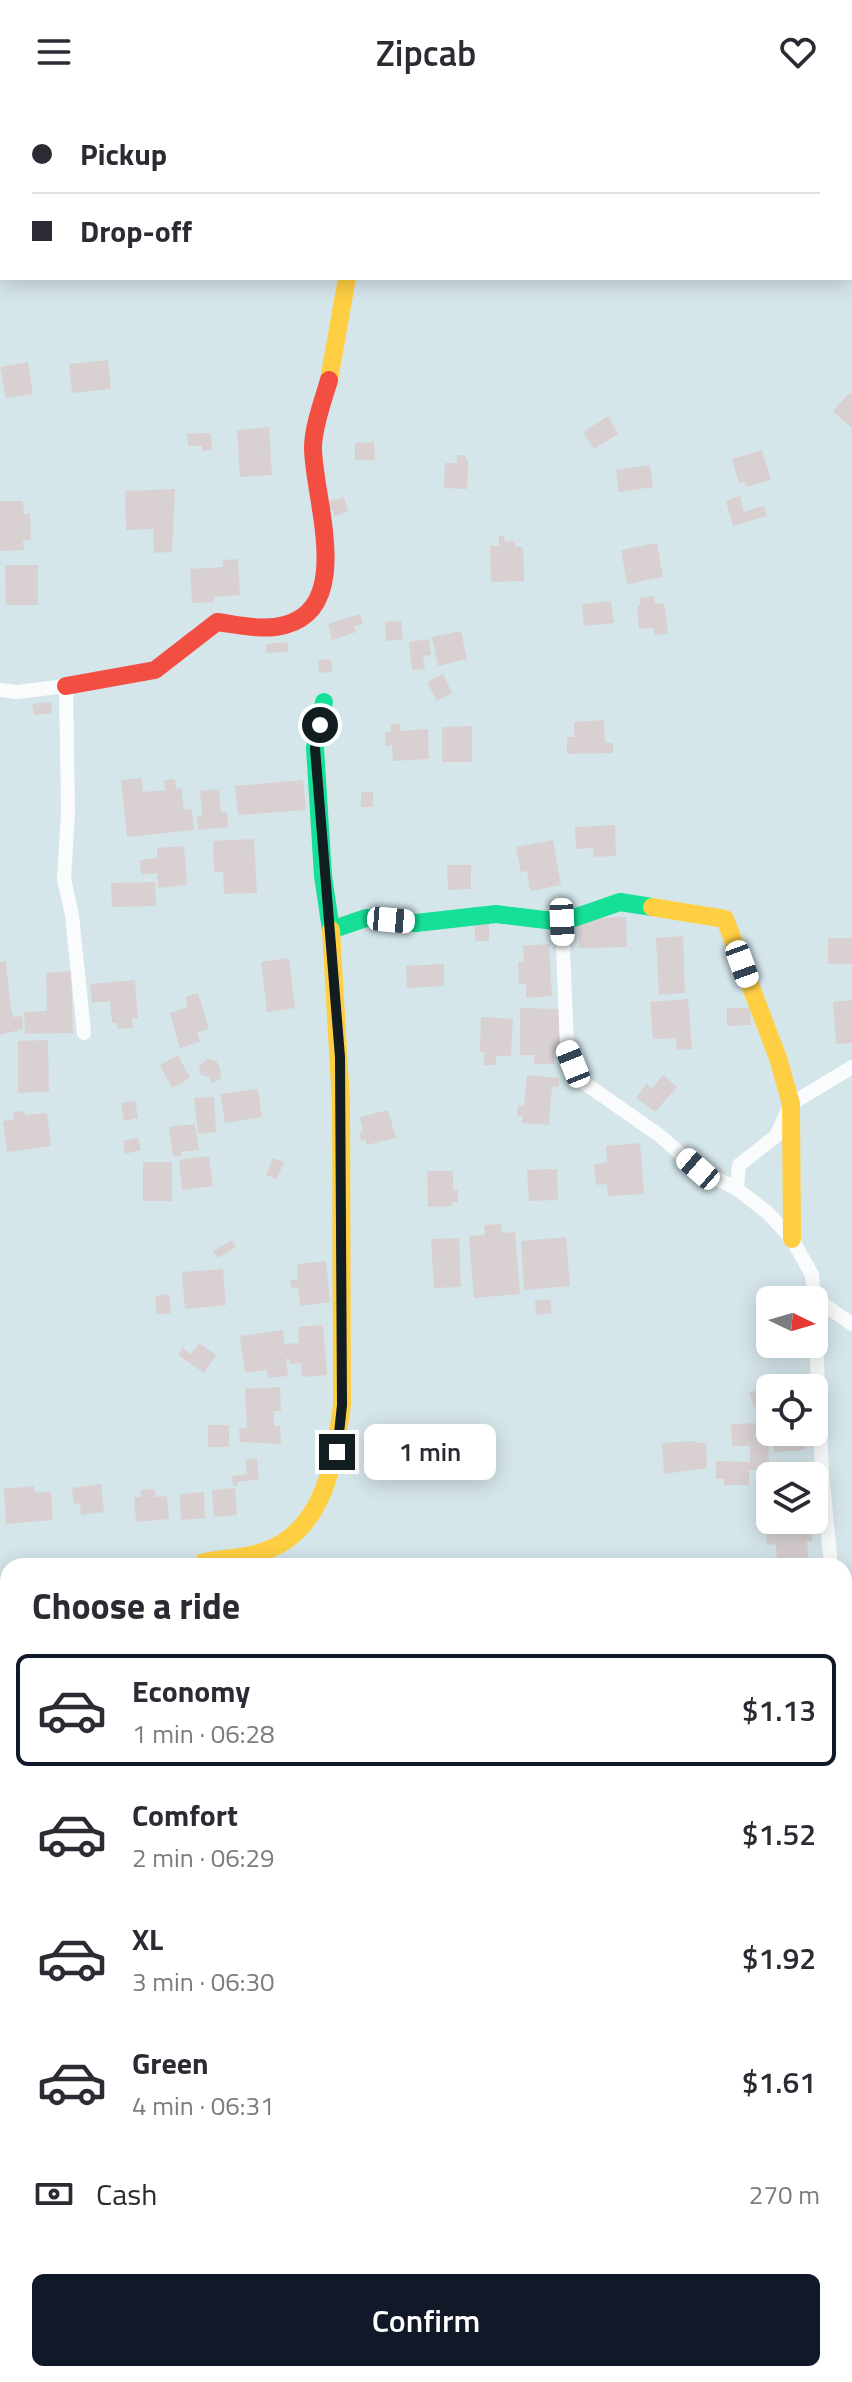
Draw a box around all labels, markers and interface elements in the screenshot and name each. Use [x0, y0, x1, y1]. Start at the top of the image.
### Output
text: Zipcab [376, 25, 476, 80]
icon: menu [32, 30, 76, 74]
icon: heart [776, 30, 820, 74]
text: Pickup [80, 131, 167, 177]
text: Drop-off [80, 208, 192, 254]
route start [302, 707, 338, 743]
car [549, 898, 575, 946]
car [366, 906, 416, 934]
car [723, 937, 761, 991]
car [553, 1037, 593, 1091]
car [672, 1144, 724, 1194]
north arrow [756, 1286, 828, 1358]
map controls [756, 1286, 828, 1534]
button: locate [756, 1374, 828, 1446]
callout: 1 min [365, 1424, 497, 1480]
text: 1 min [399, 1432, 461, 1471]
route end [319, 1434, 355, 1470]
button: layers [756, 1462, 828, 1534]
text: Choose a ride [32, 1578, 240, 1633]
text: Economy [132, 1668, 250, 1714]
icon: car [36, 1674, 108, 1746]
text: $1.13 [742, 1687, 816, 1733]
text: 1 min · 06:28 [132, 1714, 275, 1753]
text: Comfort [132, 1792, 238, 1838]
icon: car [36, 1798, 108, 1870]
text: $1.52 [742, 1811, 816, 1857]
text: 2 min · 06:29 [132, 1838, 275, 1877]
text: XL [132, 1916, 163, 1962]
icon: car [36, 1922, 108, 1994]
text: $1.92 [742, 1935, 816, 1981]
text: 3 min · 06:30 [132, 1962, 275, 2001]
text: Green [132, 2040, 209, 2086]
icon: car [36, 2046, 108, 2118]
text: $1.61 [742, 2059, 816, 2105]
text: 4 min · 06:31 [132, 2086, 275, 2125]
text: Cash [96, 2171, 157, 2217]
icon: cash [32, 2172, 76, 2216]
text: 270 m [749, 2175, 820, 2214]
button: Confirm [32, 2274, 820, 2366]

